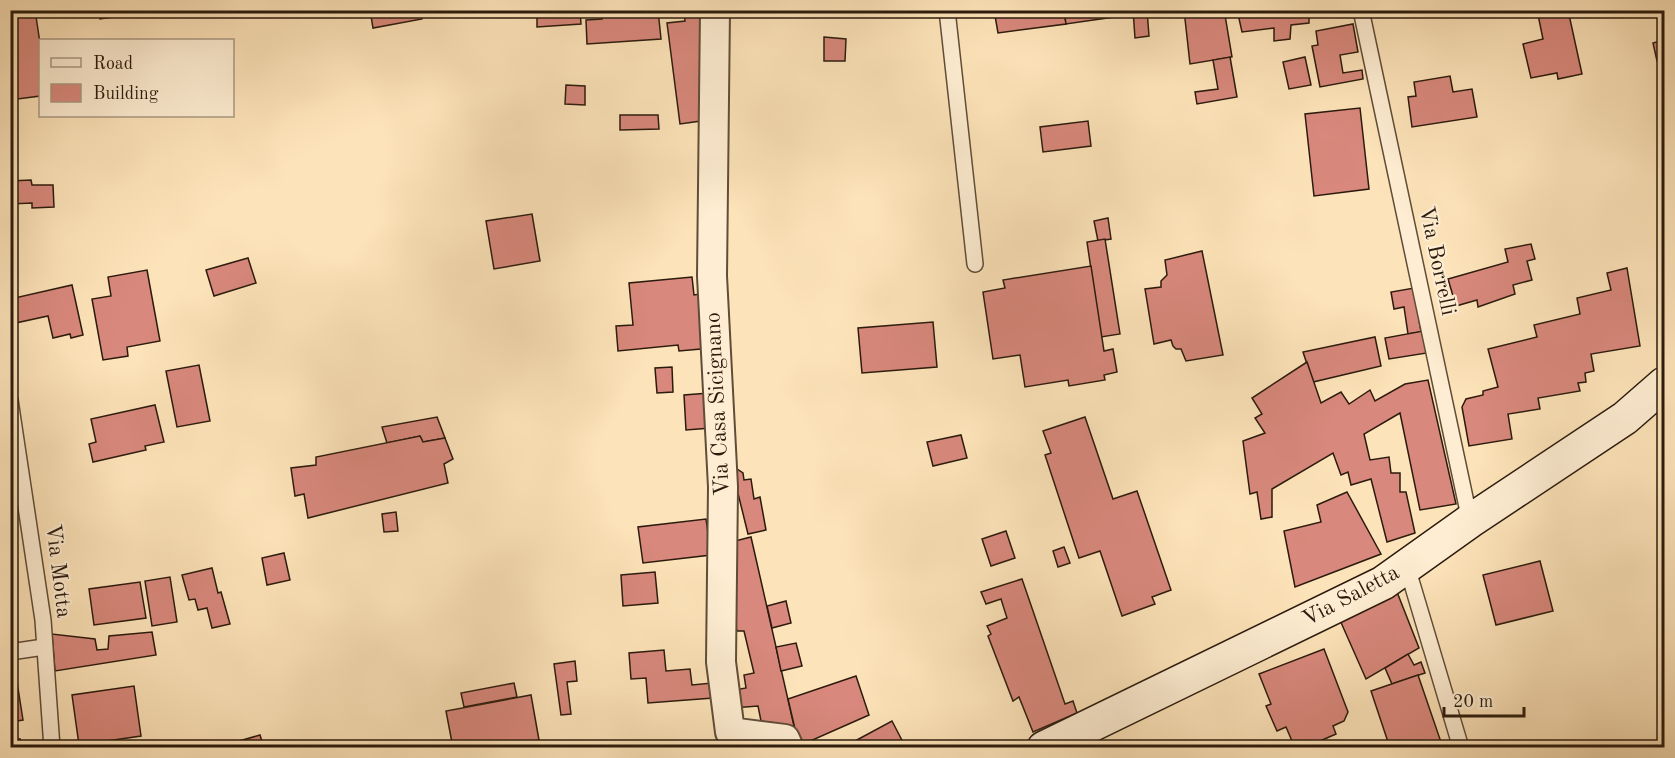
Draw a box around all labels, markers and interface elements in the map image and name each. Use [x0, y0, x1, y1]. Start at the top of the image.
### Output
legend [39, 39, 234, 117]
text: Road [93, 55, 133, 73]
text: Building [93, 85, 159, 103]
street label: Via Borrelli [1415, 204, 1459, 318]
street label: Via Casa Sicignano [702, 312, 734, 496]
street label: Via Motta [41, 523, 75, 619]
street label: Via Saletta [1299, 561, 1403, 631]
scale bar [1444, 680, 1524, 718]
text: 20 m [1453, 693, 1493, 711]

